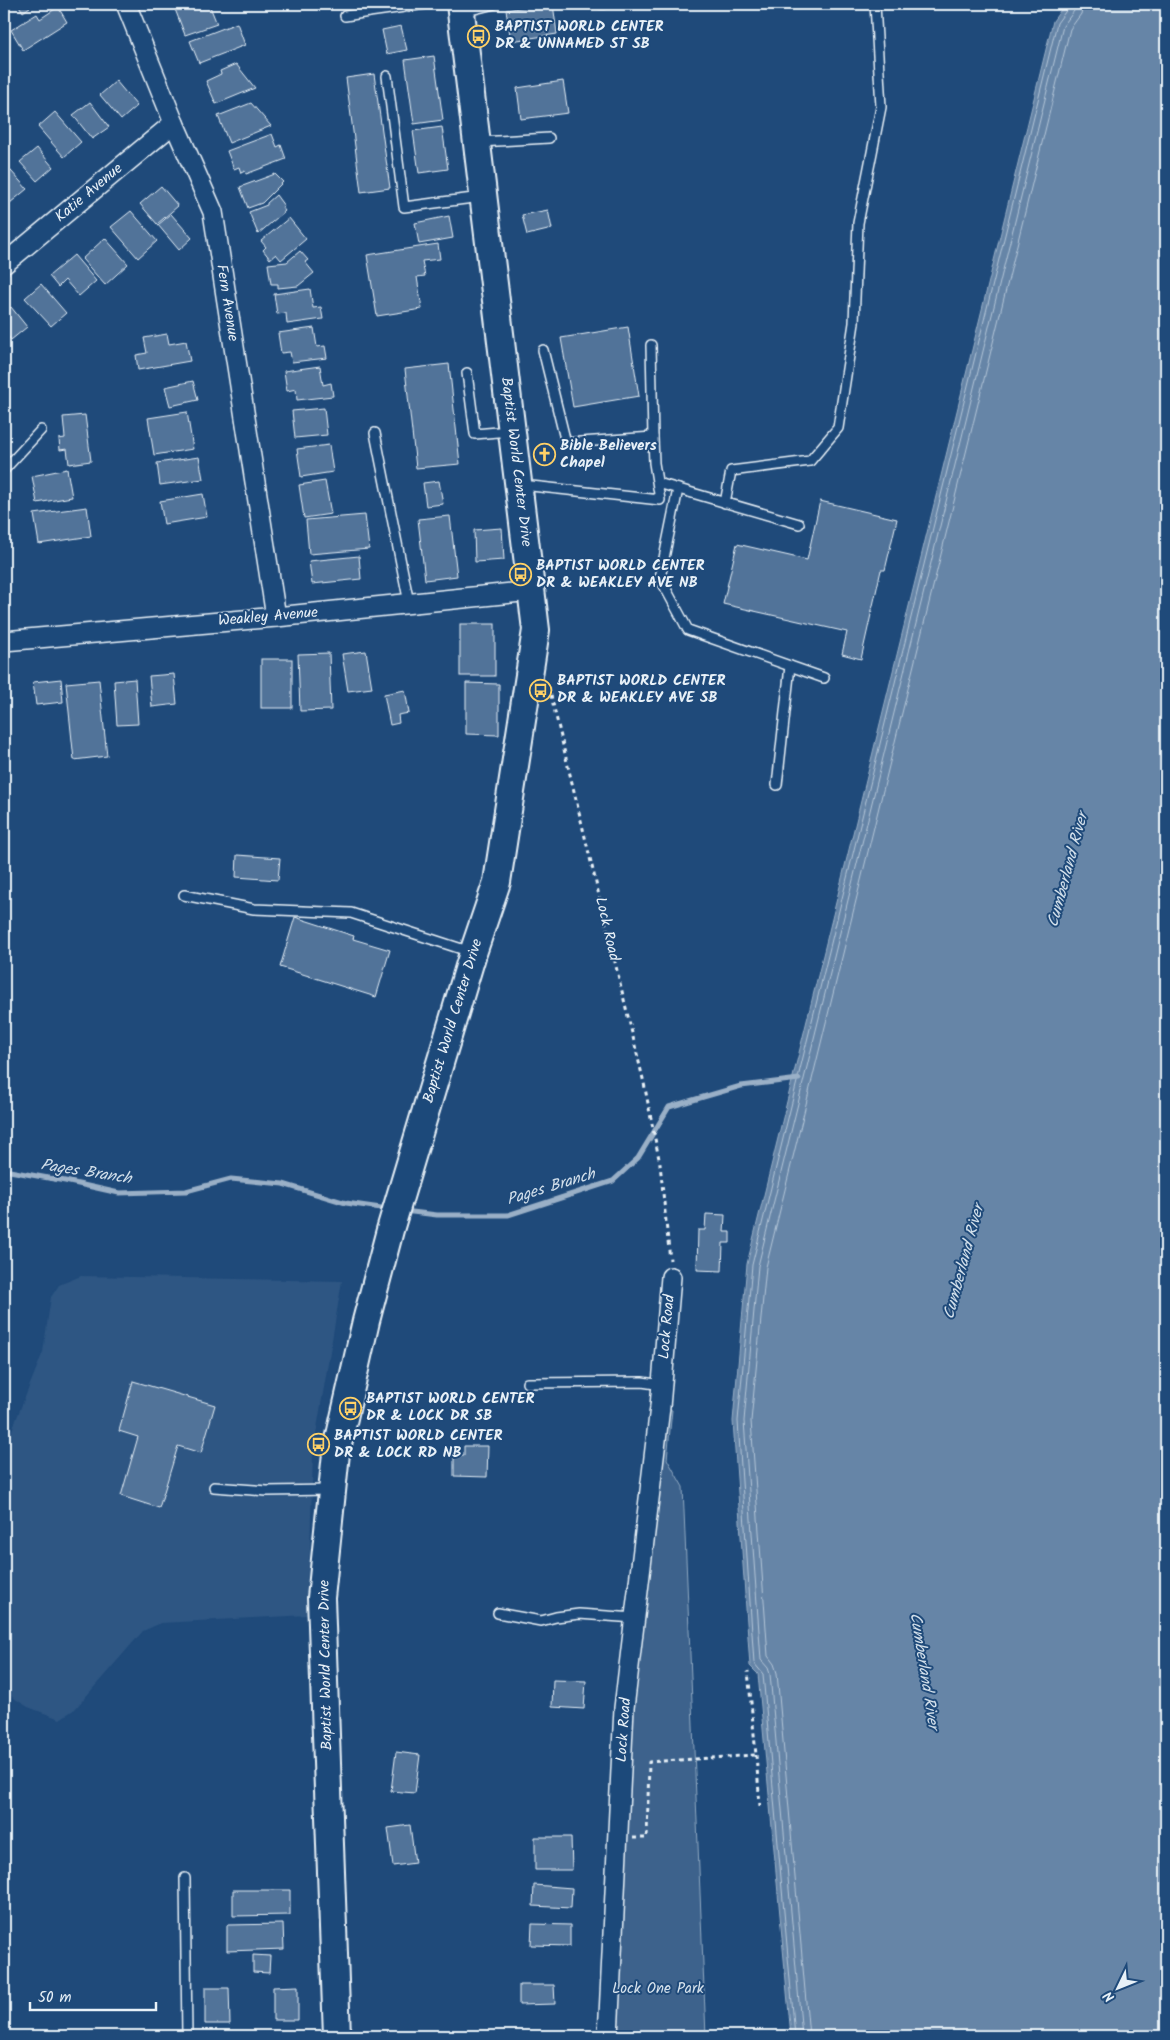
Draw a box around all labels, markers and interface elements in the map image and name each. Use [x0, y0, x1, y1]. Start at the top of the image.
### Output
place label: BAPTIST WORLD CENTER DR & UNNAMED ST SB [495, 15, 664, 56]
bus stop icon: BAPTIST WORLD CENTER DR & UNNAMED ST SB [467, 24, 491, 48]
street label: Katie Avenue [50, 157, 128, 229]
street label: Fern Avenue [209, 263, 245, 344]
street label: Baptist World Center Drive [494, 376, 538, 548]
place label: Bible Believers Chapel [560, 434, 657, 475]
church icon: Bible Believers Chapel [532, 443, 556, 467]
place label: BAPTIST WORLD CENTER DR & WEAKLEY AVE NB [536, 554, 705, 595]
bus stop icon: BAPTIST WORLD CENTER DR & WEAKLEY AVE NB [508, 563, 532, 587]
street label: Weakley Avenue [217, 601, 319, 633]
place label: BAPTIST WORLD CENTER DR & WEAKLEY AVE SB [557, 669, 726, 710]
bus stop icon: BAPTIST WORLD CENTER DR & WEAKLEY AVE SB [529, 678, 553, 702]
water label: Cumberland River [1041, 806, 1096, 930]
street label: Lock Road [588, 895, 626, 964]
street label: Baptist World Center Drive [417, 936, 489, 1106]
water label: Pages Branch [39, 1153, 135, 1192]
water label: Pages Branch [504, 1161, 600, 1212]
water label: Cumberland River [937, 1198, 992, 1322]
street label: Lock Road [652, 1293, 682, 1360]
place label: BAPTIST WORLD CENTER DR & LOCK DR SB [366, 1387, 535, 1428]
bus stop icon: BAPTIST WORLD CENTER DR & LOCK DR SB [338, 1396, 362, 1420]
place label: BAPTIST WORLD CENTER DR & LOCK RD NB [334, 1424, 503, 1465]
bus stop icon: BAPTIST WORLD CENTER DR & LOCK RD NB [306, 1433, 330, 1457]
street label: Baptist World Center Drive [313, 1579, 339, 1750]
water label: Cumberland River [902, 1611, 946, 1735]
street label: Lock Road [610, 1696, 638, 1763]
north arrow [1092, 1962, 1142, 2012]
park label: Lock One Park [612, 1977, 705, 2001]
scale bar [30, 1980, 156, 2012]
text: N [1098, 1985, 1120, 2007]
text: 50 m [38, 1986, 72, 2010]

